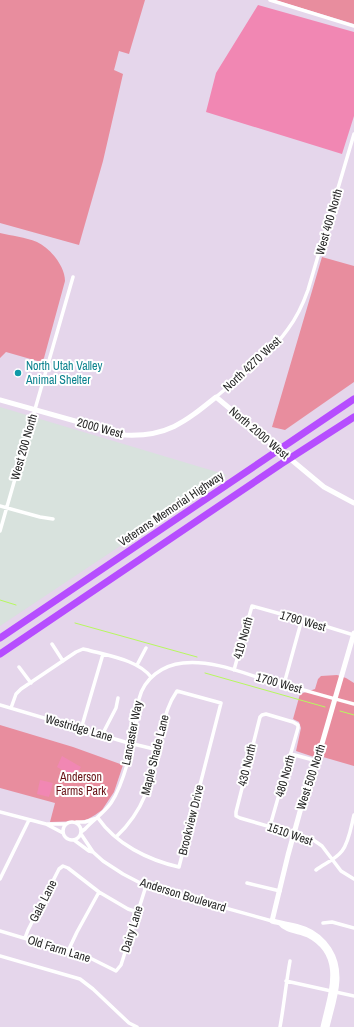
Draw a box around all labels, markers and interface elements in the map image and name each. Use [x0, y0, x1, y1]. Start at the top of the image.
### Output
street label: West 400 North [312, 187, 346, 257]
street label: North 4270 West [220, 333, 285, 395]
place label: North Utah Valley Animal Shelter [25, 358, 102, 388]
marker: North Utah Valley Animal Shelter [13, 368, 23, 378]
street label: North 2000 West [226, 403, 293, 463]
street label: West 200 North [7, 412, 41, 482]
street label: 2000 West [75, 414, 125, 442]
street label: Veterans Memorial Highway [115, 468, 227, 550]
street label: 1790 West [278, 607, 328, 635]
street label: 410 North [229, 615, 257, 661]
street label: 1700 West [254, 669, 304, 697]
street label: Lancaster Way [118, 699, 146, 767]
street label: Westridge Lane [43, 711, 115, 745]
street label: Maple Shade Lane [137, 713, 173, 797]
street label: 430 North [234, 742, 260, 788]
street label: West 500 North [293, 742, 329, 812]
street label: 480 North [271, 753, 299, 799]
park label: Anderson Farms Park [56, 769, 106, 799]
street label: Brookview Drive [175, 783, 207, 857]
street label: 1510 West [265, 819, 315, 849]
street label: Anderson Boulevard [137, 874, 228, 916]
street label: Gala Lane [26, 877, 60, 925]
street label: Dairy Lane [117, 904, 147, 954]
street label: Old Farm Lane [26, 932, 92, 966]

